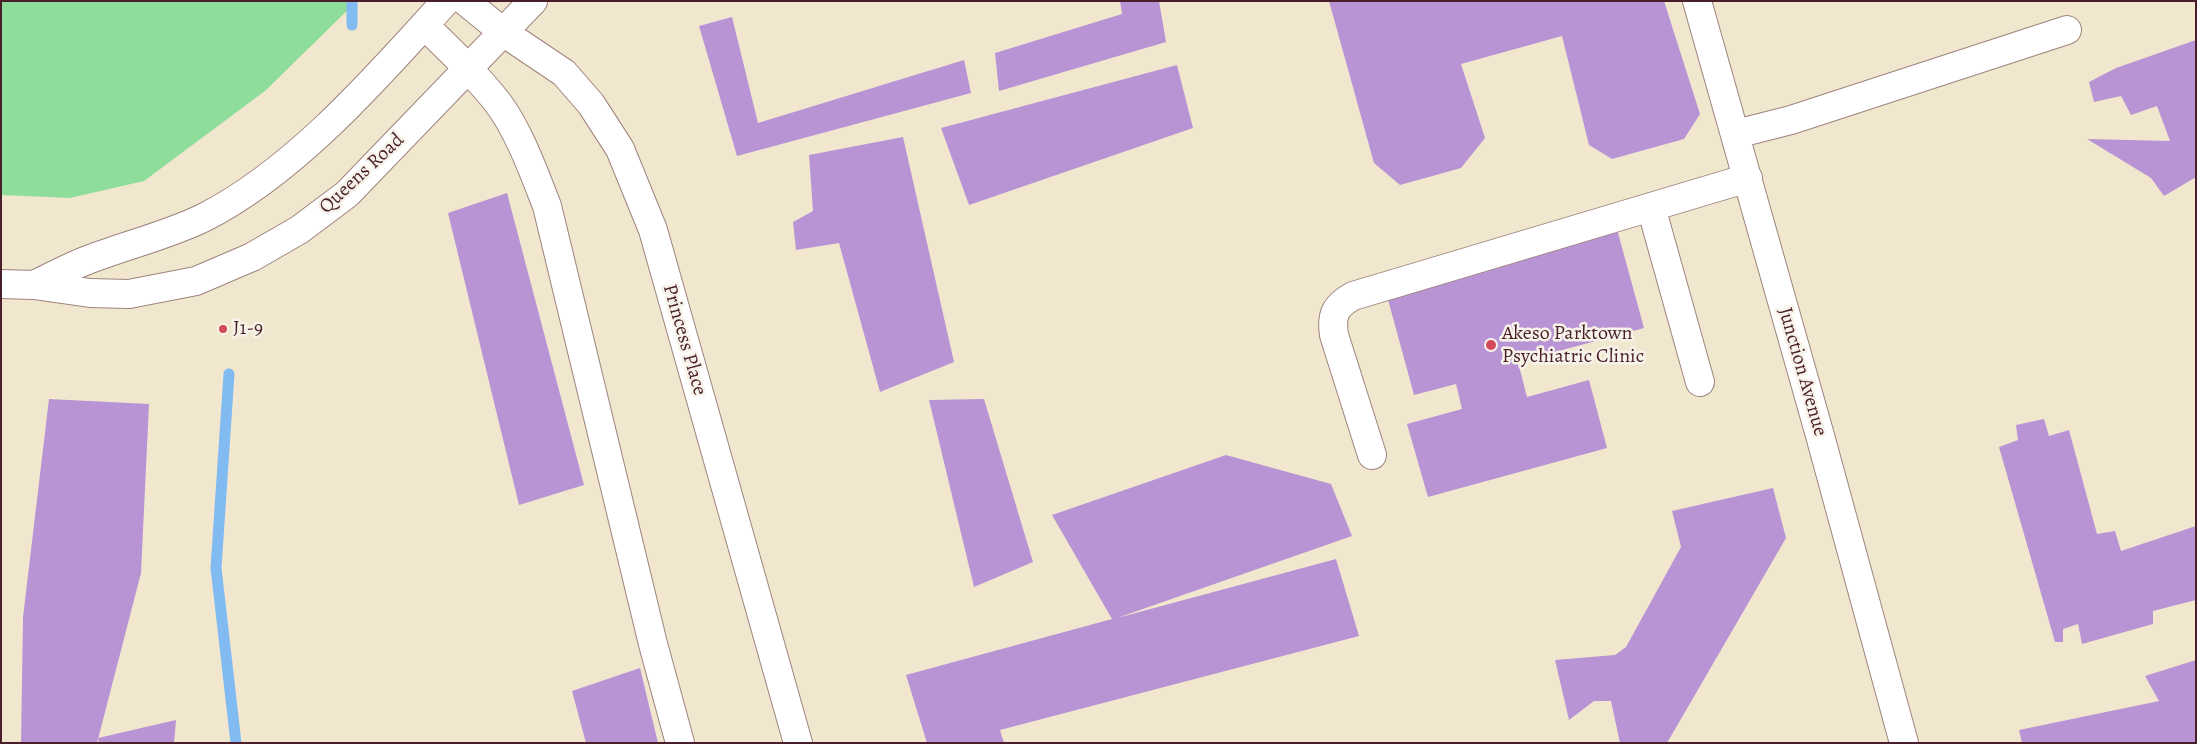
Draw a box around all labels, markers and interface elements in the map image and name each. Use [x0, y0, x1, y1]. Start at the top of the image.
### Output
street label: Queens Road [315, 129, 409, 219]
street label: Princess Place [657, 282, 711, 398]
street label: Junction Avenue [1772, 305, 1832, 439]
place label: J1-9 [233, 317, 263, 341]
place label: Akeso Parktown Psychiatric Clinic [1502, 322, 1644, 369]
marker: J1-9 [217, 323, 229, 335]
marker: Akeso Parktown Psychiatric Clinic [1484, 338, 1498, 352]

